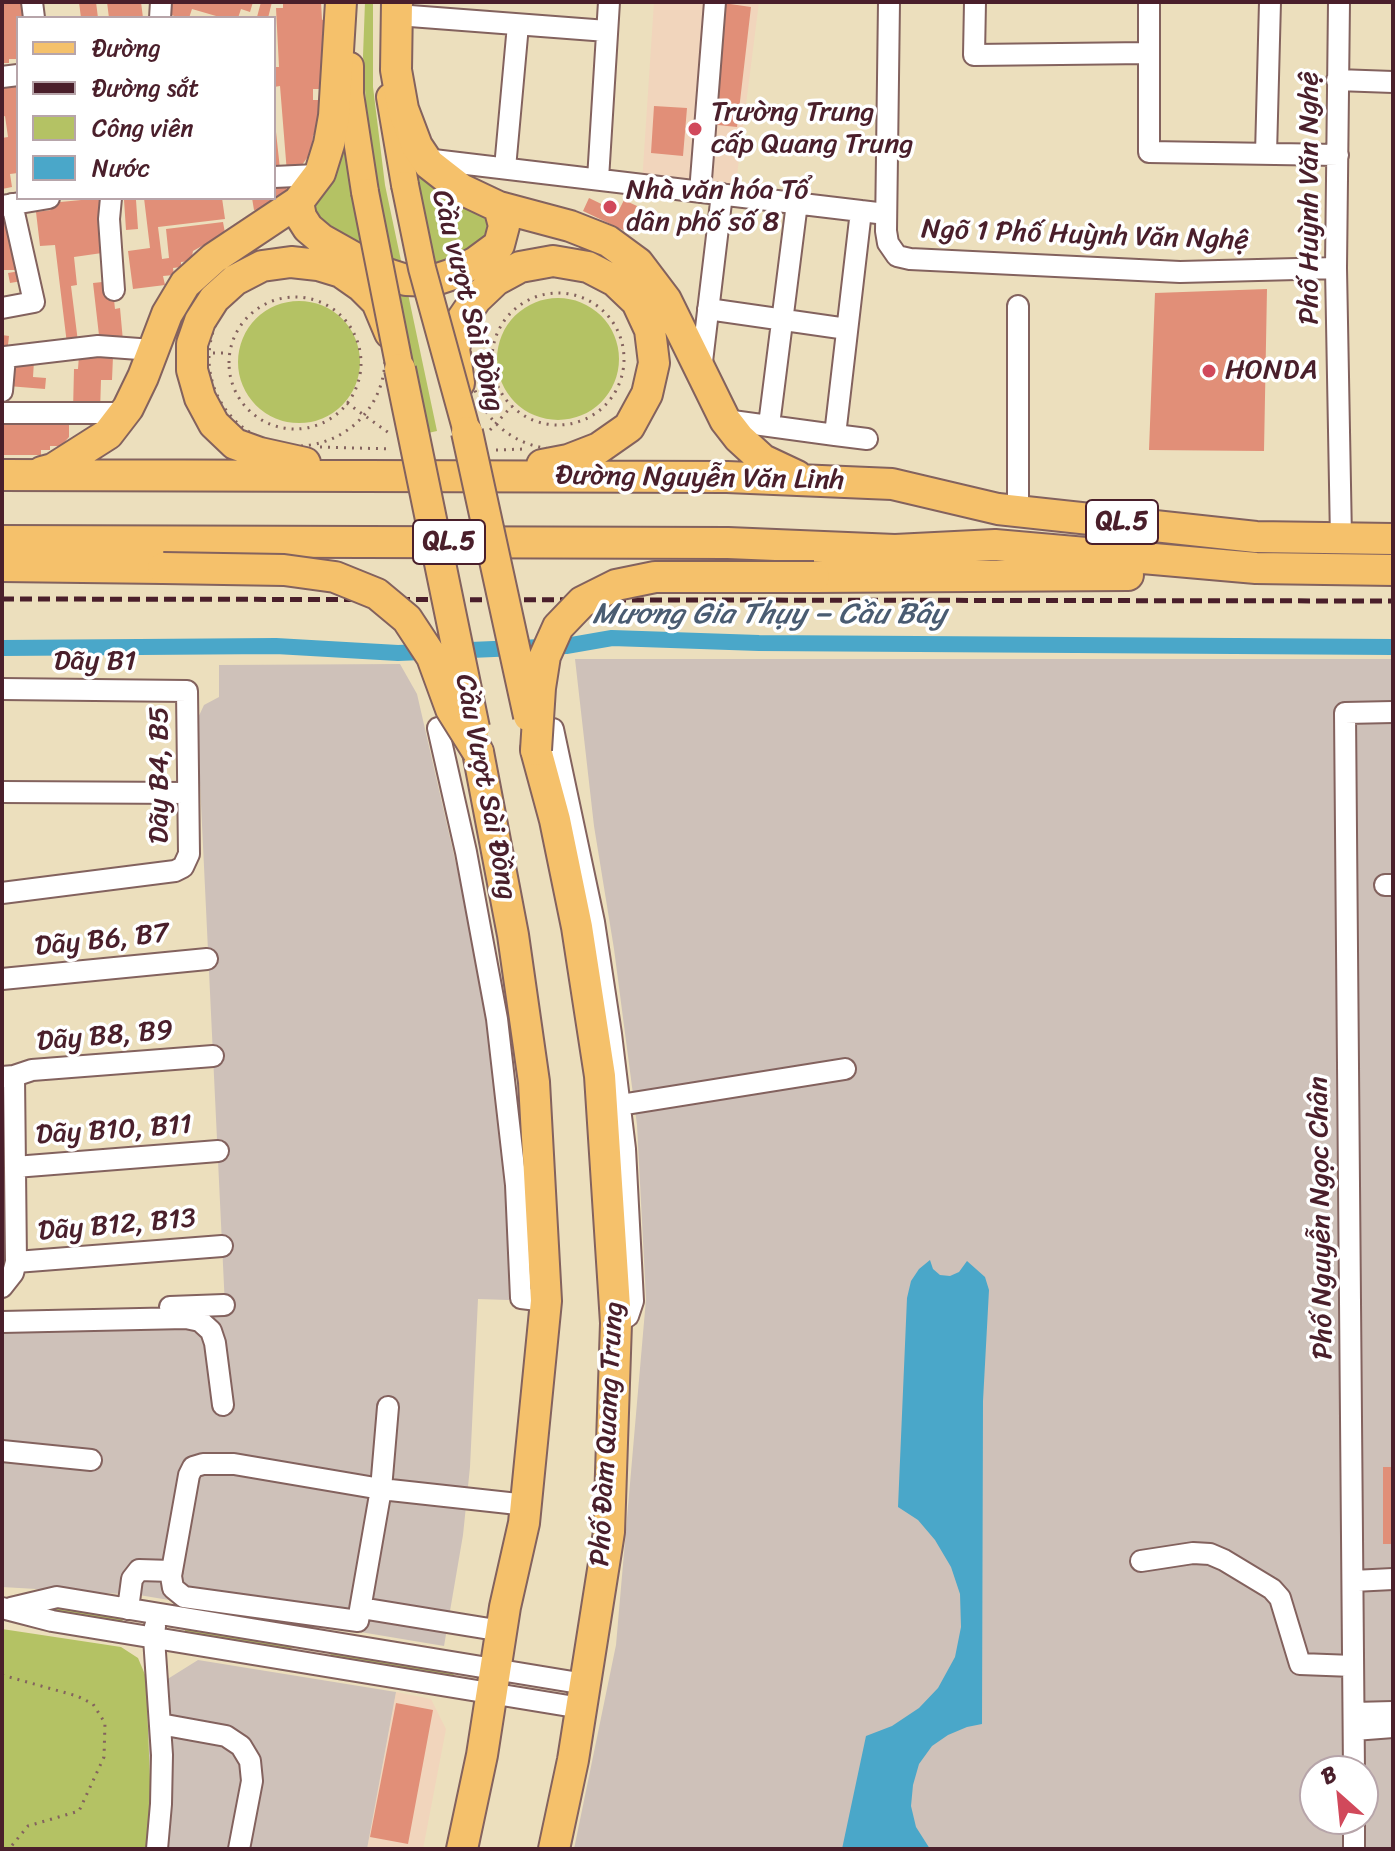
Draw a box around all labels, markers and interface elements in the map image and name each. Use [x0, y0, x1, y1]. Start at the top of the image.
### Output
legend [16, 16, 276, 200]
text: Đường [92, 27, 161, 69]
text: Đường sắt [92, 67, 199, 109]
street label: Phố Huỳnh Văn Nghệ [1293, 71, 1327, 325]
place label: Trường Trung cấp Quang Trung [711, 96, 914, 162]
text: Công viên [92, 107, 194, 149]
marker: Trường Trung cấp Quang Trung [686, 120, 704, 138]
text: Nước [92, 147, 150, 189]
place label: Nhà văn hóa Tổ dân phố số 8 [626, 174, 808, 240]
street label: Cầu vượt Sài Đồng [423, 187, 511, 415]
marker: Nhà văn hóa Tổ dân phố số 8 [601, 198, 619, 216]
street label: Ngõ 1 Phố Huỳnh Văn Nghệ [921, 213, 1249, 259]
place label: HONDA [1225, 354, 1318, 388]
marker: HONDA [1200, 362, 1218, 380]
street label: Đường Nguyễn Văn Linh [555, 460, 845, 498]
road number: QL.5 [1086, 500, 1158, 544]
road number: QL.5 [413, 520, 485, 564]
water label: Mương Gia Thụy – Cầu Bây [592, 597, 946, 633]
street label: Dãy B1 [54, 645, 136, 679]
street label: Cầu Vượt Sài Đồng [447, 671, 523, 903]
street label: Dãy B4, B5 [143, 706, 177, 844]
street label: Dãy B6, B7 [33, 917, 171, 965]
street label: Dãy B8, B9 [35, 1014, 175, 1060]
street label: Phố Nguyễn Ngọc Chân [1303, 1076, 1341, 1360]
street label: Dãy B10, B11 [35, 1109, 193, 1153]
street label: Dãy B12, B13 [37, 1202, 197, 1250]
street label: Phố Đàm Quang Trung [584, 1301, 632, 1567]
text: B [1314, 1754, 1344, 1795]
north arrow [1299, 1755, 1379, 1835]

